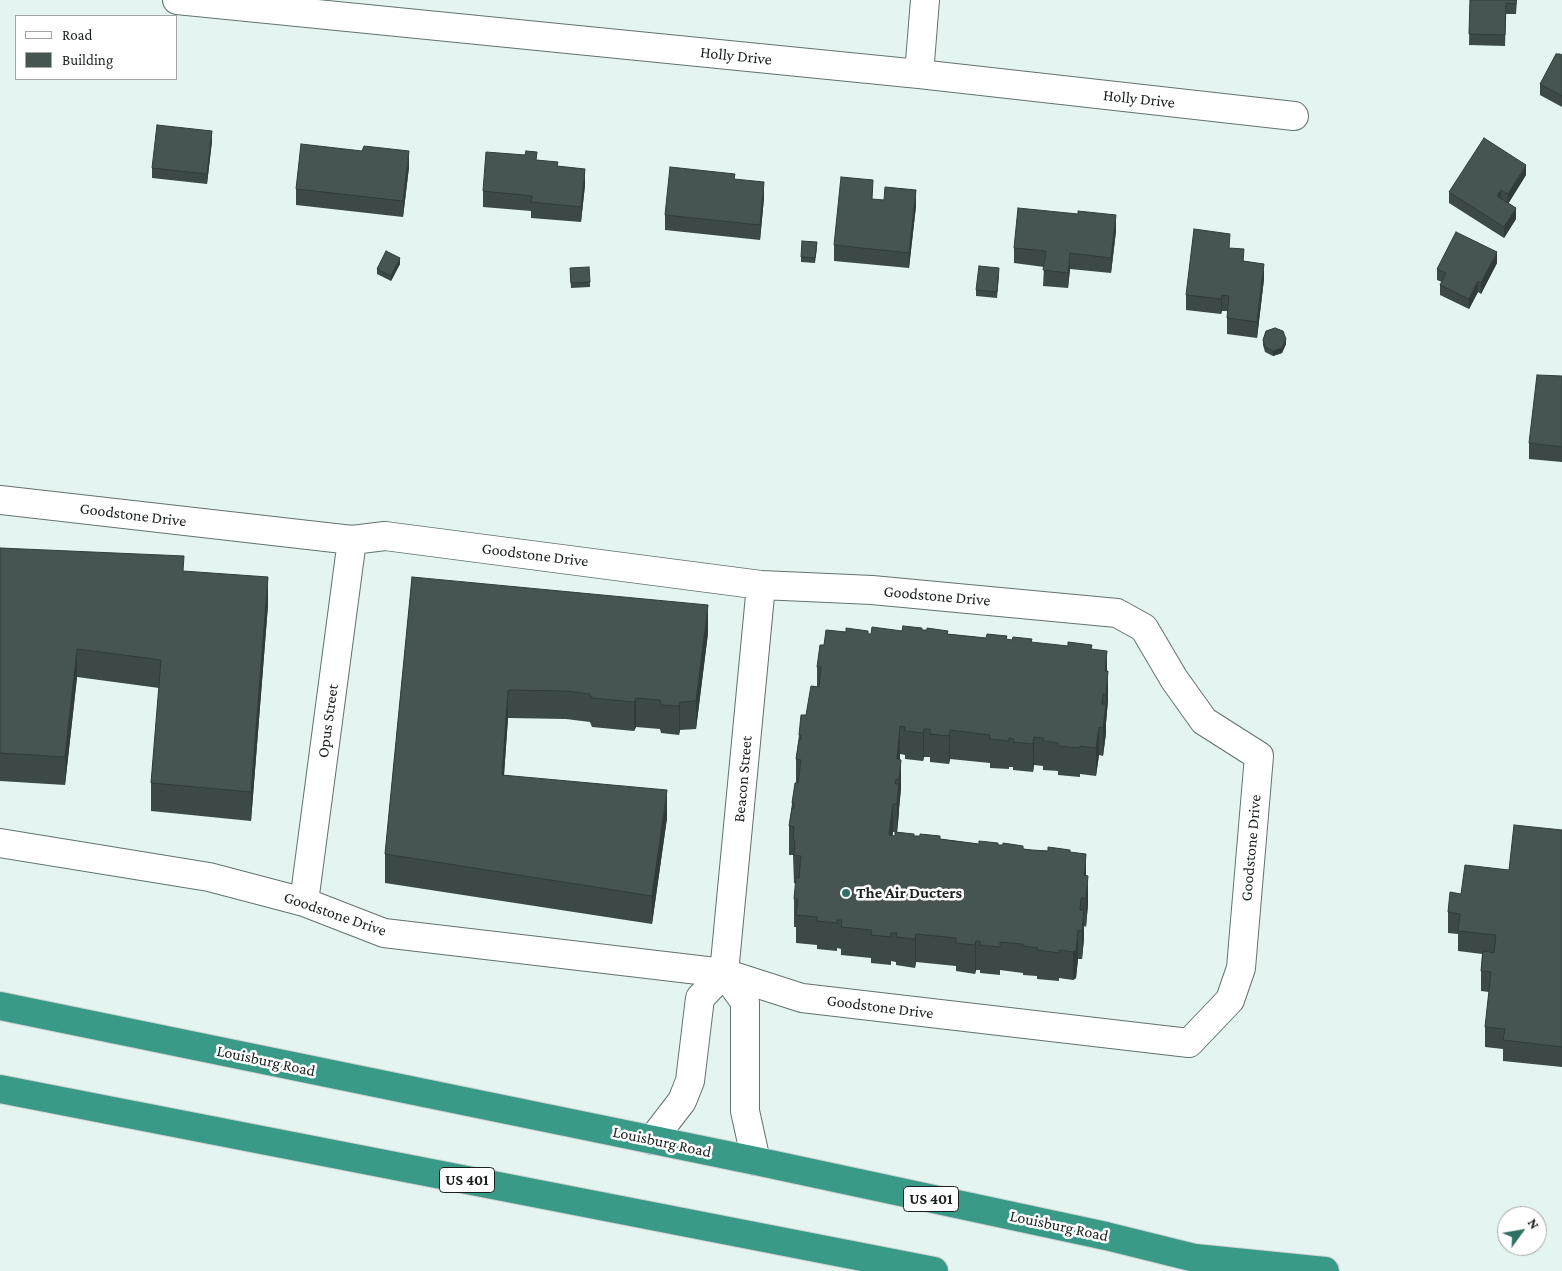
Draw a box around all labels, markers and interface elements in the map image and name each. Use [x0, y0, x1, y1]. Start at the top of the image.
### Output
legend [15, 15, 178, 80]
text: Road [62, 27, 92, 43]
street label: Holly Drive [699, 43, 773, 69]
text: Building [62, 52, 113, 68]
street label: Holly Drive [1102, 86, 1176, 112]
street label: Goodstone Drive [79, 499, 187, 531]
street label: Goodstone Drive [481, 539, 589, 571]
street label: Goodstone Drive [883, 582, 991, 610]
street label: Opus Street [313, 683, 343, 759]
street label: Beacon Street [730, 735, 756, 823]
street label: Goodstone Drive [1237, 794, 1265, 902]
place label: The Air Ducters [856, 883, 962, 903]
street label: Goodstone Drive [281, 887, 389, 941]
marker: The Air Ducters [840, 887, 852, 899]
street label: Goodstone Drive [826, 991, 934, 1023]
street label: Louisburg Road [215, 1041, 317, 1081]
street label: Louisburg Road [611, 1122, 713, 1162]
road number: US 401 [440, 1168, 494, 1192]
road number: US 401 [904, 1186, 958, 1212]
street label: Louisburg Road [1008, 1206, 1110, 1246]
north arrow [1497, 1206, 1547, 1256]
text: N [1525, 1215, 1543, 1232]

